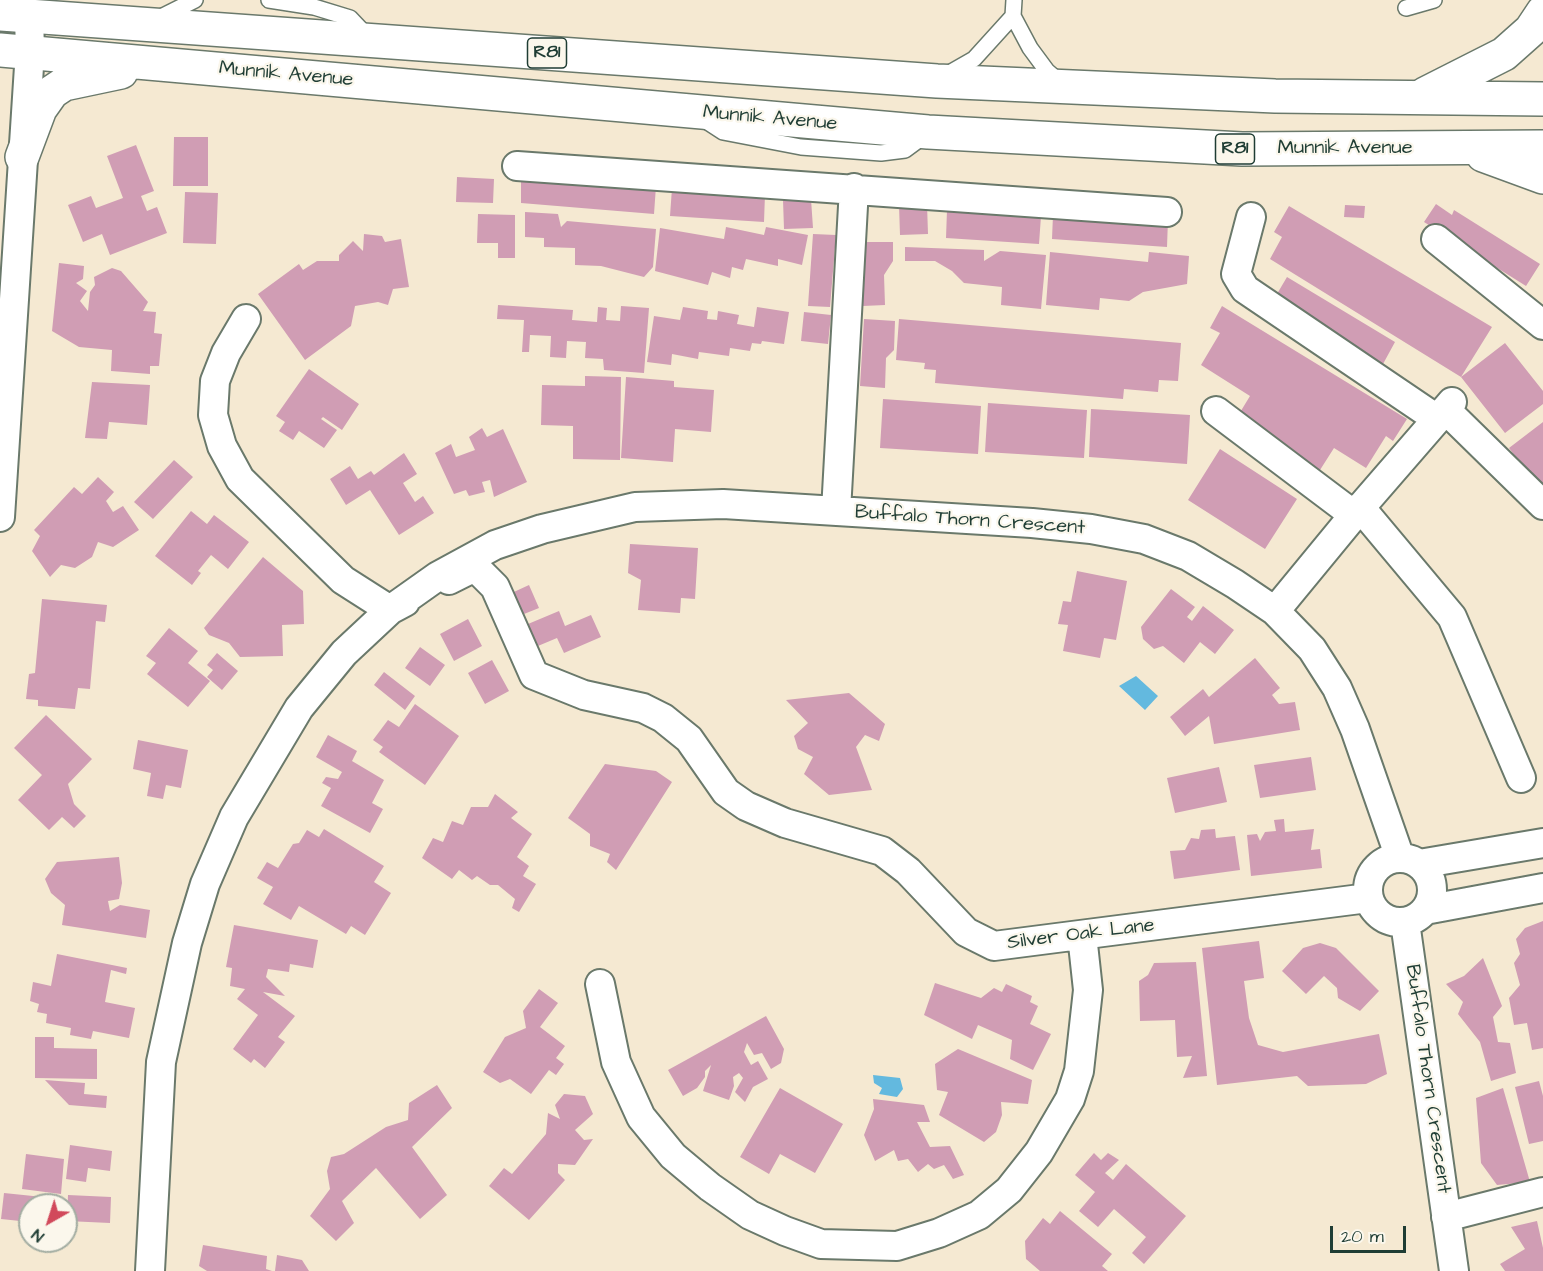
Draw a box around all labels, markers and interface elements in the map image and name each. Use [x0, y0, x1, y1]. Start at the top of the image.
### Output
road number: R81 [528, 38, 566, 68]
street label: Munnik Avenue [218, 57, 354, 93]
street label: Munnik Avenue [702, 101, 838, 137]
road number: R81 [1216, 134, 1254, 164]
street label: Munnik Avenue [1278, 137, 1412, 161]
street label: Buffalo Thorn Crescent [854, 501, 1086, 541]
street label: Silver Oak Lane [1006, 914, 1156, 956]
street label: Buffalo Thorn Crescent [1399, 963, 1455, 1195]
north arrow [18, 1193, 78, 1253]
scale bar [1333, 1214, 1410, 1252]
text: N [27, 1224, 49, 1247]
text: 20 m [1341, 1224, 1384, 1249]

